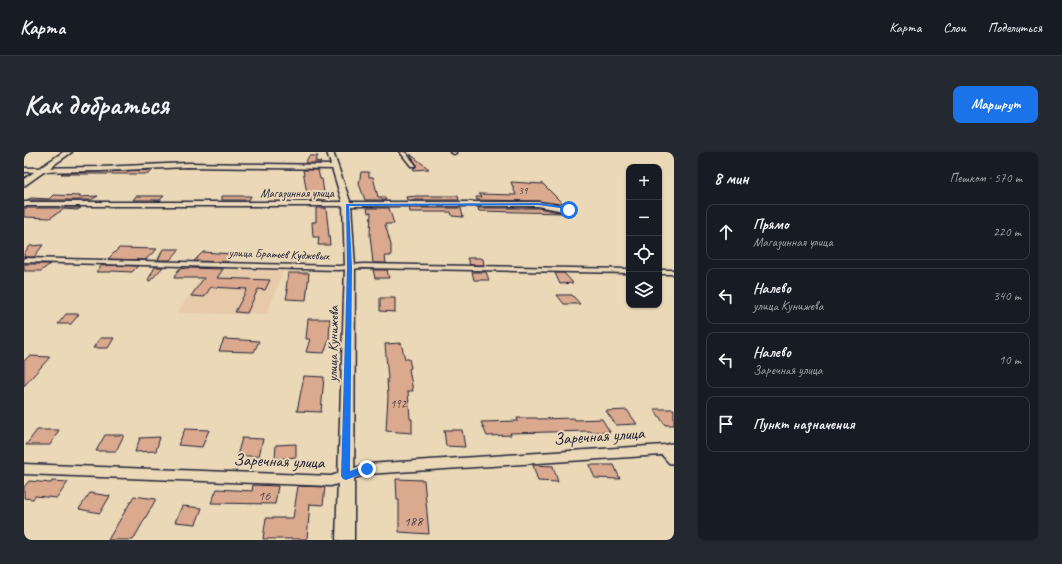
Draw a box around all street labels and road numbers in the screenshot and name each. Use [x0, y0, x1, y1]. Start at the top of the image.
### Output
street label: Магазинная улица [260, 185, 335, 201]
street label: улица Братьев Куджевых [228, 244, 330, 264]
street label: улица Кунижева [324, 305, 342, 383]
street label: Заречная улица [553, 422, 647, 450]
street label: Заречная улица [233, 449, 326, 473]

